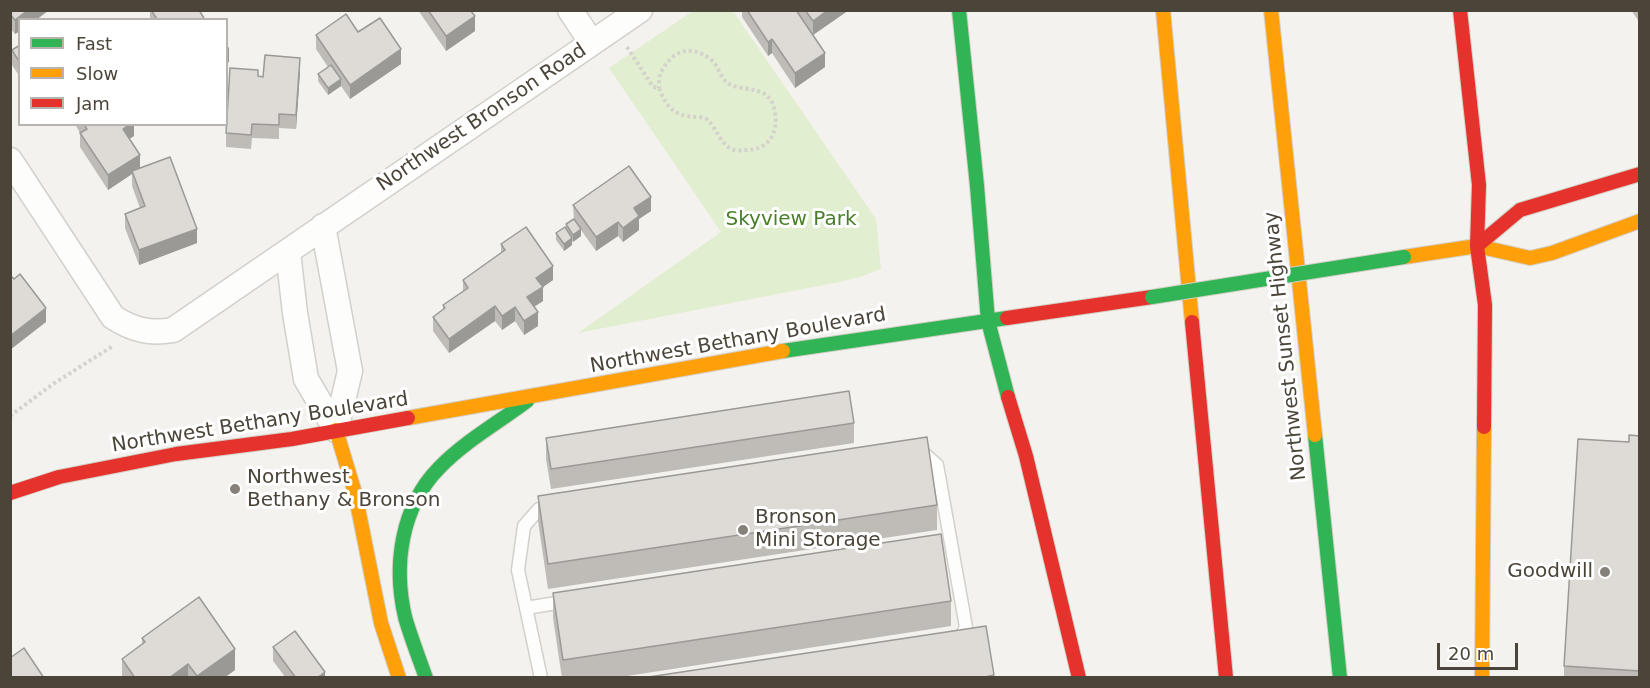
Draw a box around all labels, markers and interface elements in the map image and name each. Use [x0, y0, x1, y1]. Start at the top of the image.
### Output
legend [18, 18, 228, 126]
text: Fast [76, 33, 112, 54]
street label: Northwest Bronson Road [373, 39, 591, 197]
text: Slow [76, 63, 118, 84]
text: Jam [76, 93, 110, 114]
park label: Skyview Park [725, 208, 857, 232]
street label: Northwest Sunset Highway [1260, 210, 1312, 482]
street label: Northwest Bethany Boulevard [588, 303, 888, 379]
street label: Northwest Bethany Boulevard [110, 388, 410, 458]
place label: Northwest Bethany & Bronson [247, 466, 440, 513]
marker: Northwest Bethany & Bronson [228, 482, 242, 496]
place label: Bronson Mini Storage [755, 506, 881, 553]
marker: Bronson Mini Storage [736, 523, 750, 537]
place label: Goodwill [1507, 560, 1593, 584]
marker: Goodwill [1598, 565, 1612, 579]
scale bar [1440, 631, 1521, 669]
text: 20 m [1448, 643, 1494, 664]

